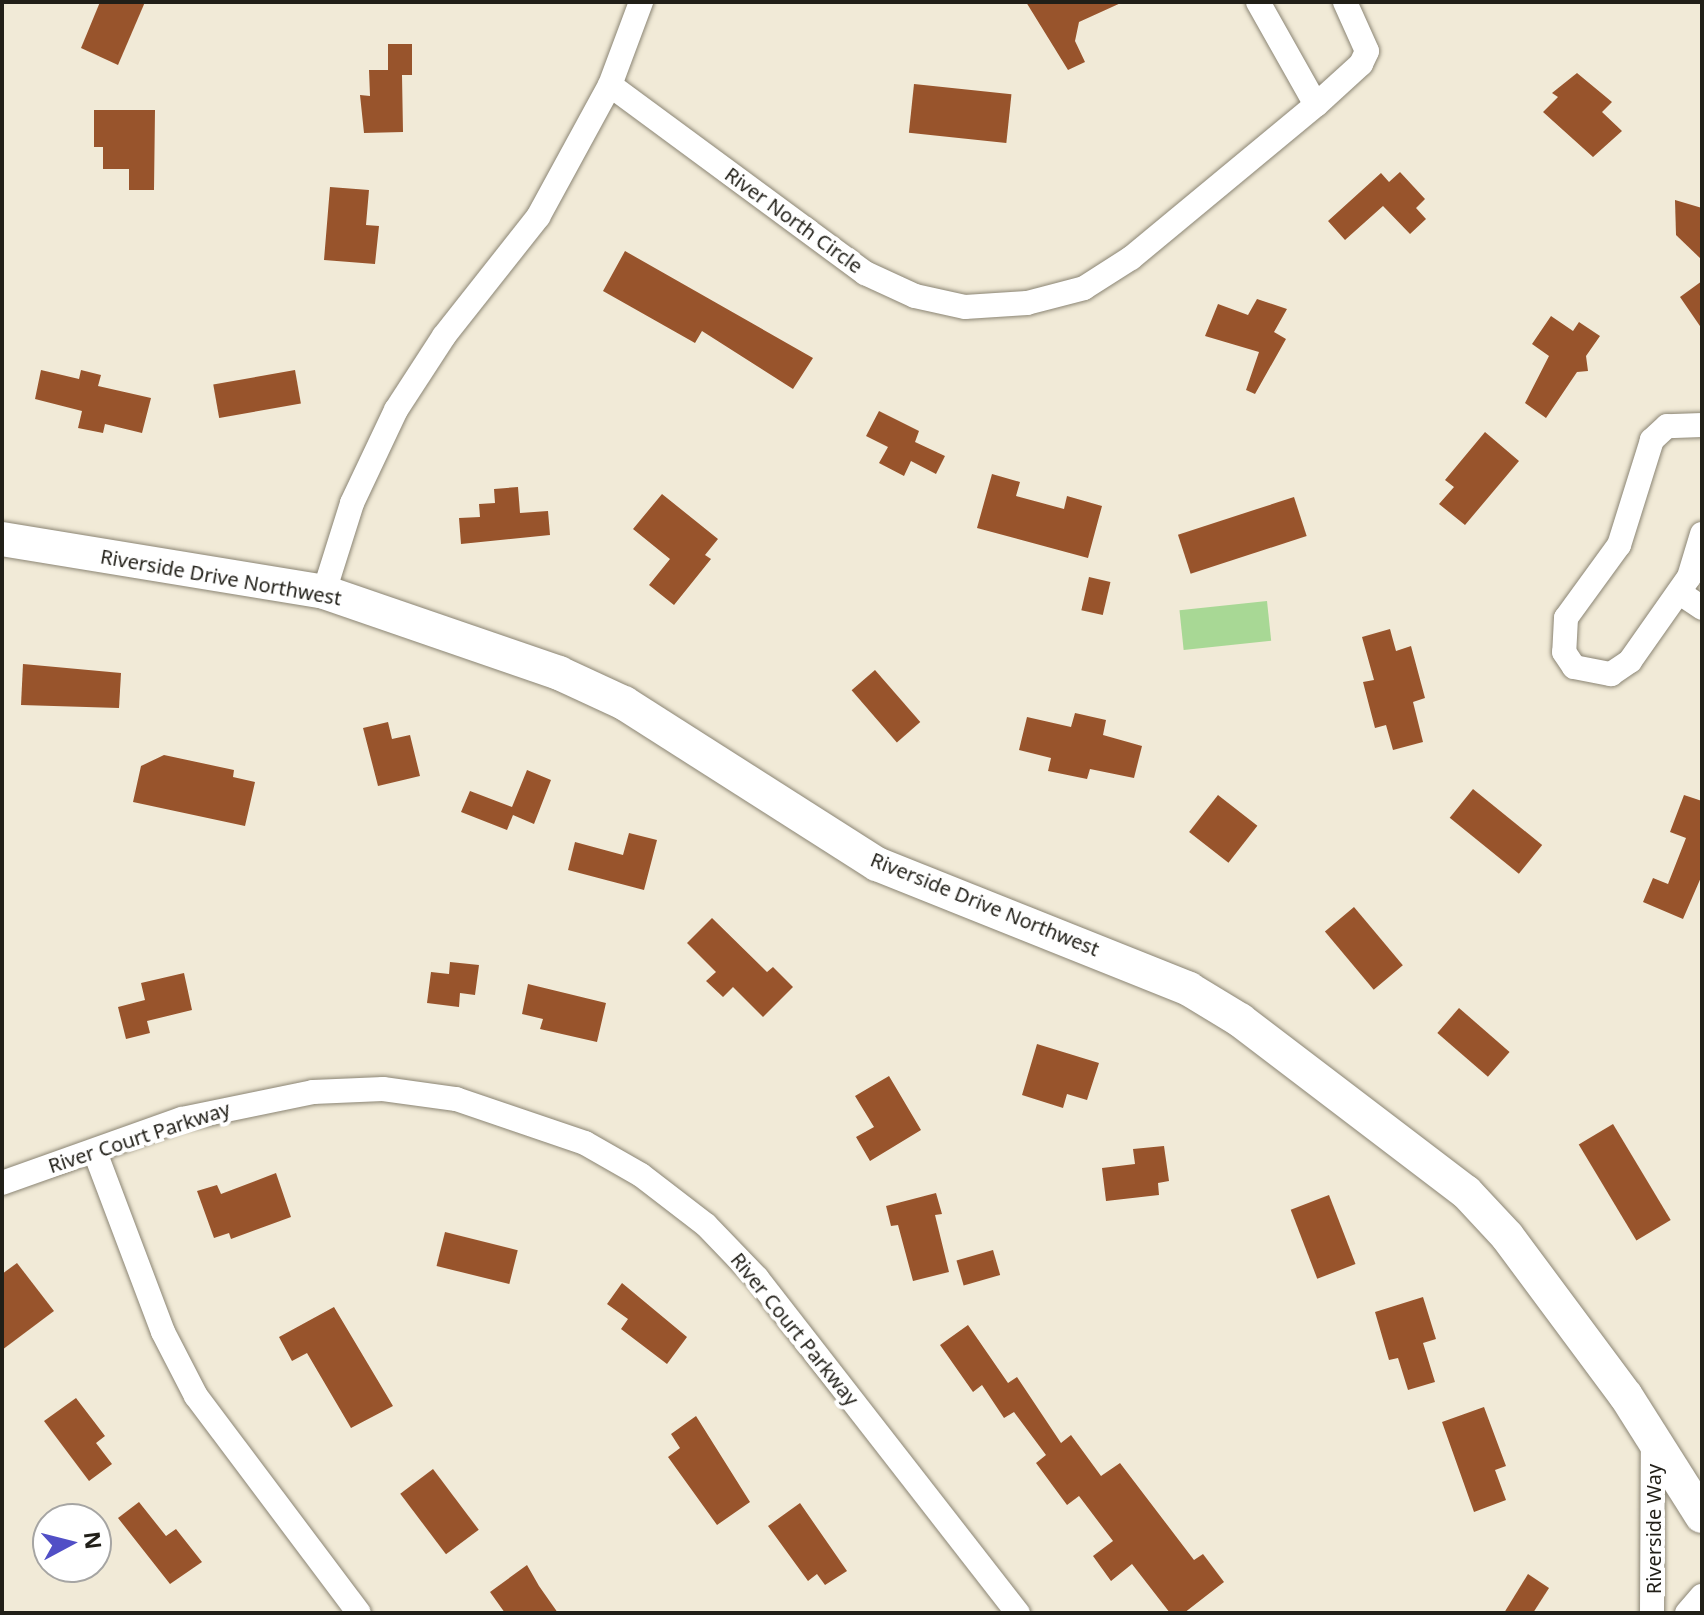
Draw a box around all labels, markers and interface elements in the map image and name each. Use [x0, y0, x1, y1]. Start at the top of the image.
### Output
street label: River North Circle [720, 162, 868, 278]
street label: Riverside Drive Northwest [99, 544, 343, 610]
street label: Riverside Drive Northwest [867, 847, 1103, 961]
street label: River Court Parkway [45, 1096, 233, 1178]
street label: River Court Parkway [726, 1248, 864, 1410]
street label: Riverside Way [1641, 1464, 1665, 1594]
north arrow [32, 1503, 112, 1583]
text: N [78, 1530, 110, 1551]

